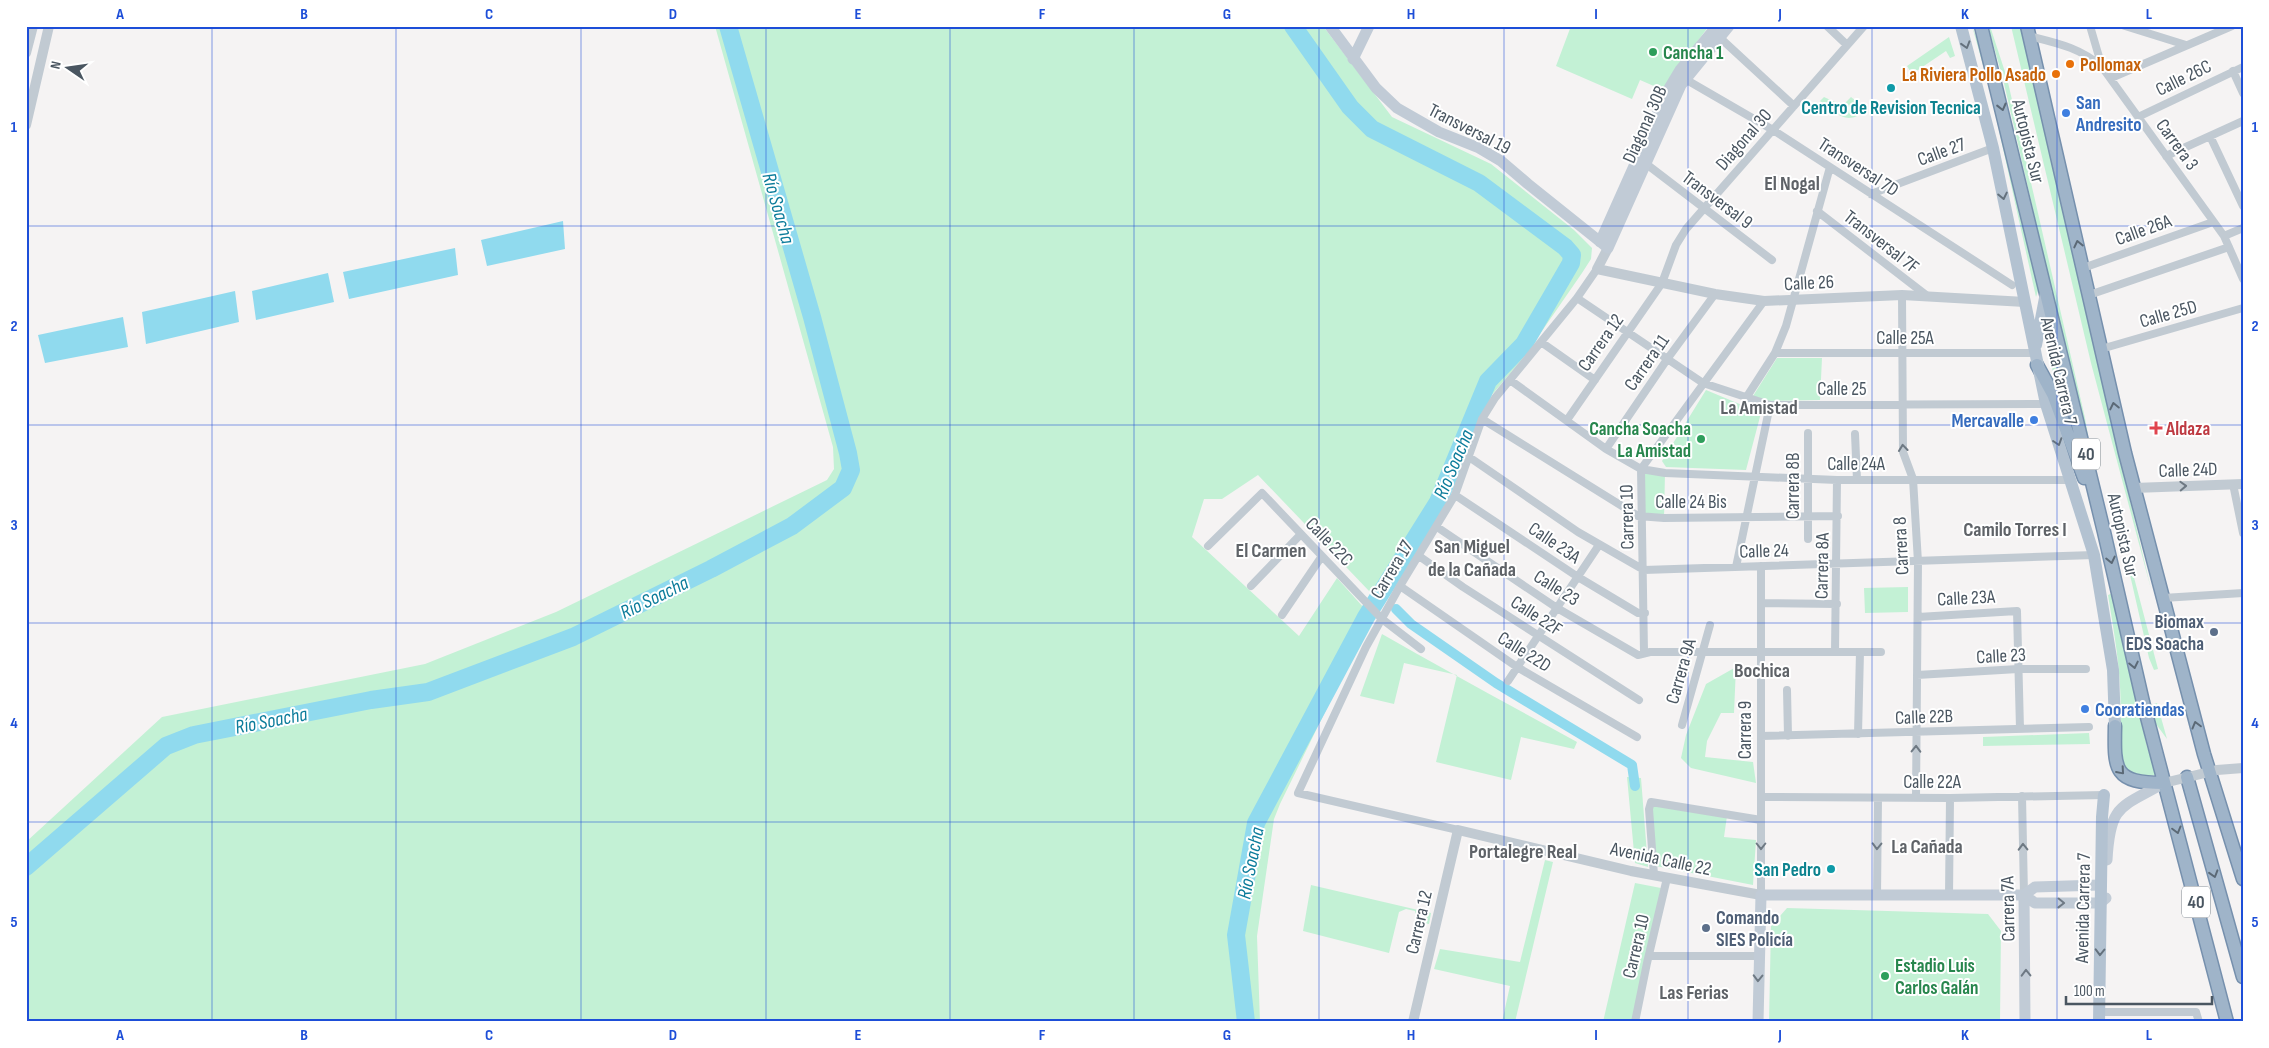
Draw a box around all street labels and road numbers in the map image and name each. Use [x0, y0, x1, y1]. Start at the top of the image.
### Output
street label: Calle 26C [2152, 55, 2215, 102]
street label: Diagonal 30B [1618, 82, 1673, 167]
street label: Autopista Sur [2006, 96, 2049, 186]
street label: Transversal 19 [1424, 99, 1514, 160]
street label: Diagonal 30 [1711, 105, 1777, 175]
street label: Carrera 3 [2150, 115, 2203, 175]
street label: Transversal 7D [1814, 133, 1903, 202]
street label: Calle 27 [1914, 133, 1969, 172]
street label: Transversal 9 [1677, 166, 1757, 234]
street label: Transversal 7F [1839, 206, 1923, 279]
street label: Calle 26A [2112, 209, 2176, 251]
street label: Calle 26 [1783, 271, 1835, 296]
street label: Calle 25D [2137, 295, 2200, 334]
street label: Carrera 12 [1573, 310, 1629, 376]
street label: Avenida Carrera 7 [2035, 314, 2082, 428]
street label: Calle 25A [1876, 327, 1935, 350]
street label: Carrera 11 [1620, 330, 1675, 395]
street label: Calle 25 [1817, 378, 1867, 401]
road number: 40 [2072, 438, 2100, 469]
street label: Carrera 8B [1782, 453, 1805, 519]
street label: Calle 24A [1827, 453, 1886, 476]
street label: Calle 24D [2158, 458, 2218, 483]
street label: Carrera 10 [1615, 484, 1640, 550]
street label: Autopista Sur [2102, 490, 2143, 580]
street label: Calle 24 Bis [1655, 491, 1727, 514]
street label: Calle 22C [1300, 513, 1358, 571]
street label: Carrera 8 [1888, 516, 1915, 576]
street label: Calle 23A [1524, 518, 1585, 569]
street label: Carrera 8A [1810, 532, 1835, 599]
street label: Carrera 17 [1366, 536, 1419, 603]
street label: Calle 24 [1739, 539, 1789, 564]
street label: Calle 23 [1529, 565, 1583, 611]
street label: Calle 23A [1937, 585, 1996, 611]
street label: Calle 22F [1506, 591, 1566, 641]
street label: Calle 22D [1493, 627, 1555, 678]
street label: Carrera 9A [1661, 635, 1702, 707]
street label: Calle 23 [1976, 644, 2027, 669]
street label: Carrera 9 [1734, 701, 1757, 759]
street label: Calle 22B [1895, 705, 1953, 730]
street label: Calle 22A [1903, 771, 1962, 794]
street label: Avenida Calle 22 [1607, 837, 1713, 881]
street label: Avenida Carrera 7 [2071, 852, 2096, 964]
street label: Carrera 7A [1996, 875, 2021, 942]
road number: 40 [2182, 886, 2210, 918]
street label: Carrera 12 [1401, 888, 1438, 956]
street label: Carrera 10 [1618, 912, 1655, 981]

